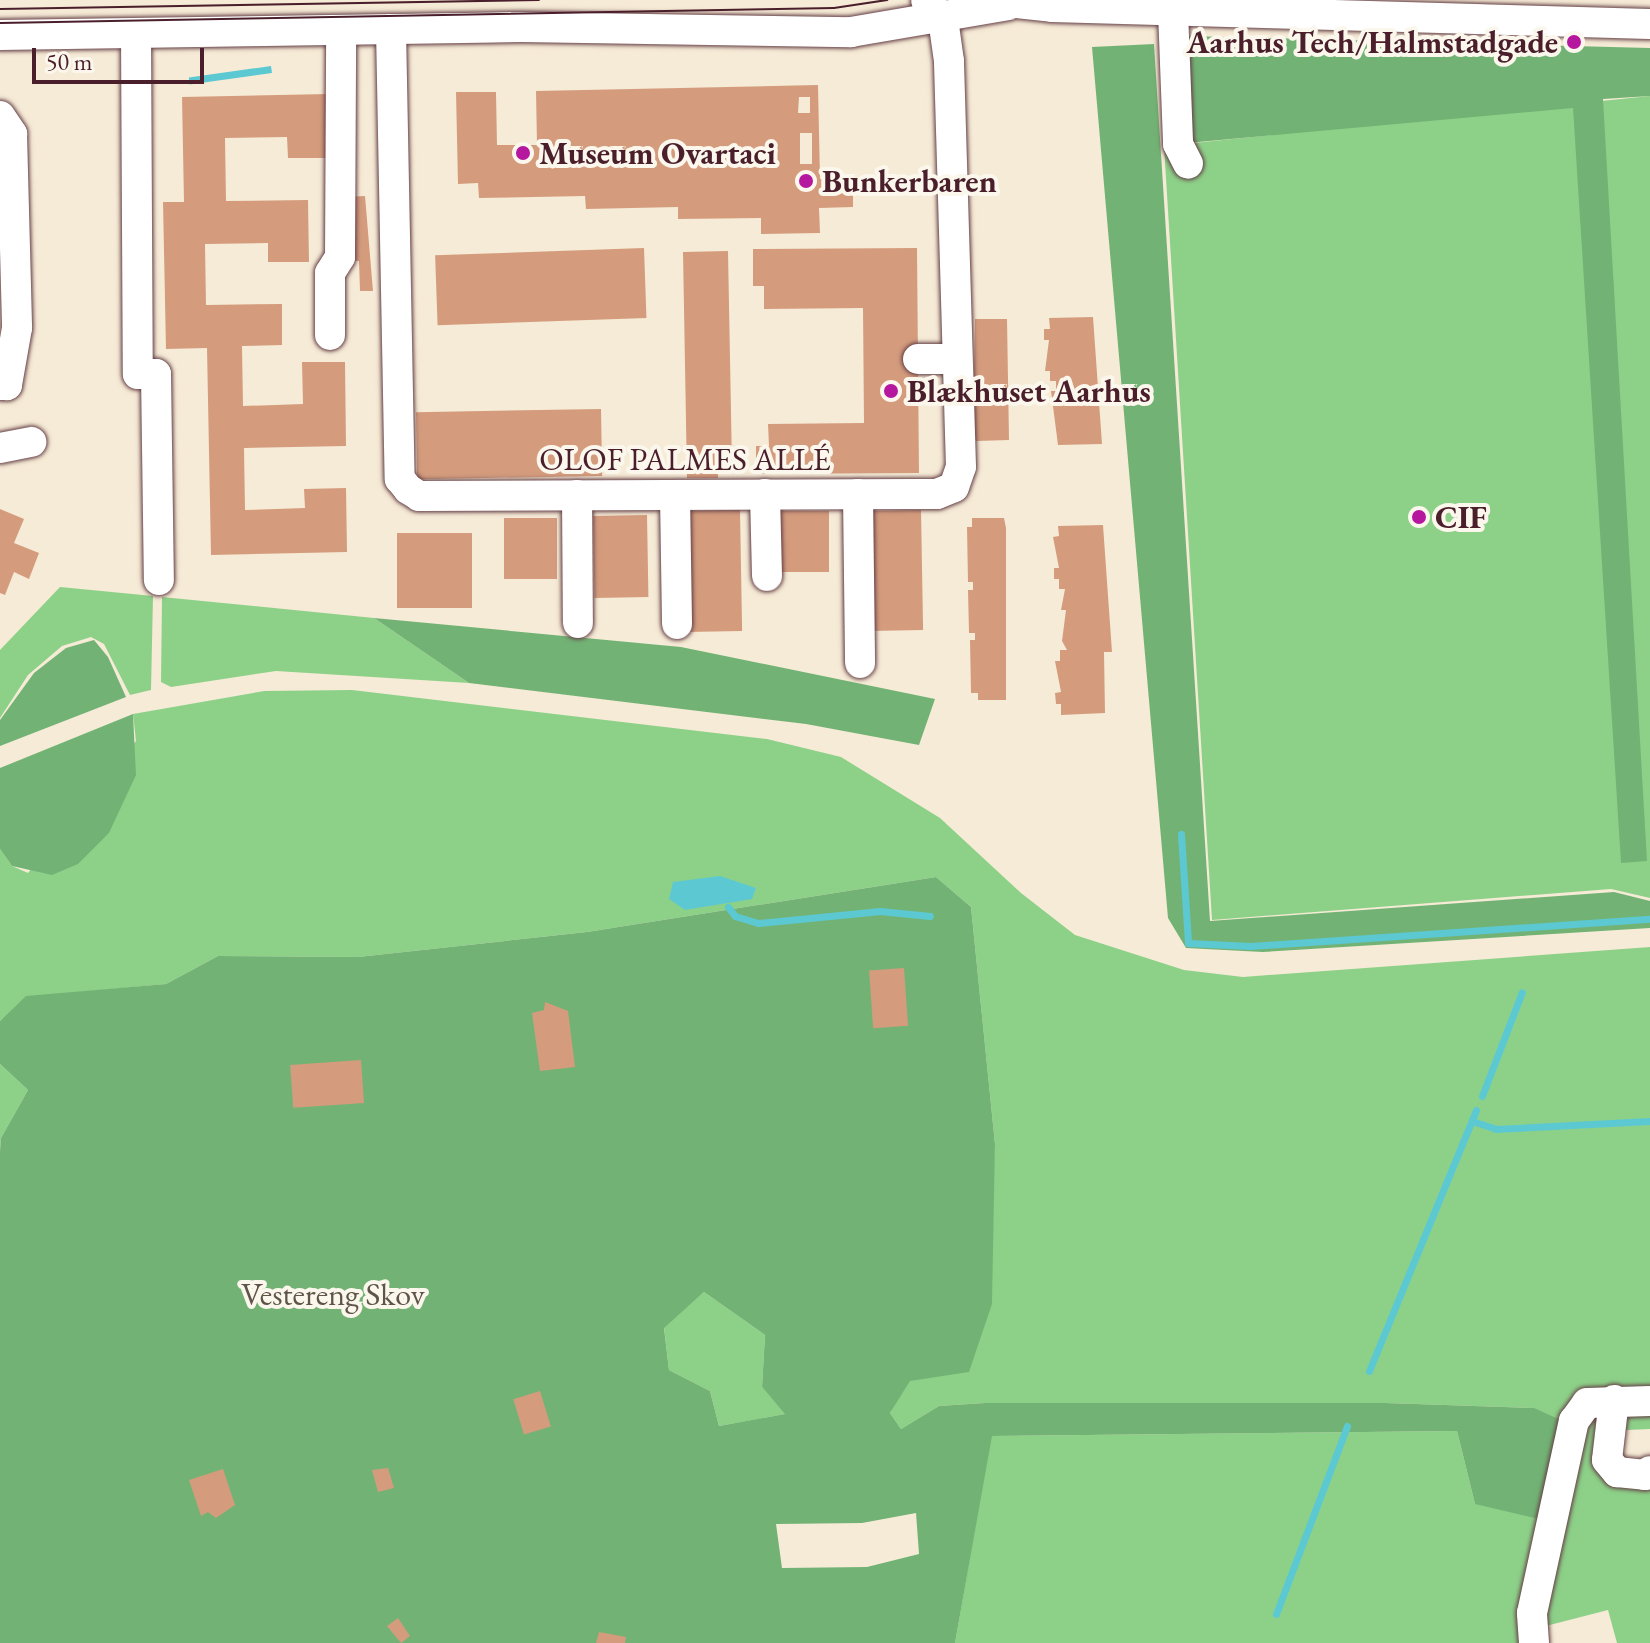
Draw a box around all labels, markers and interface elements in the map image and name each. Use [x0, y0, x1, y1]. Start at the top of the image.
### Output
place label: Aarhus Tech/Halmstadgade [1187, 23, 1558, 61]
scale bar [36, 32, 208, 82]
marker: Aarhus Tech/Halmstadgade [1565, 33, 1583, 51]
text: 50 m [46, 46, 93, 77]
place label: Museum Ovartaci [539, 134, 776, 172]
marker: Museum Ovartaci [514, 144, 532, 162]
place label: Bunkerbaren [822, 162, 997, 200]
marker: Bunkerbaren [797, 172, 815, 190]
place label: Blækhuset Aarhus [907, 372, 1151, 410]
marker: Blækhuset Aarhus [882, 382, 900, 400]
street label: OLOF PALMES ALLÉ [539, 440, 831, 478]
place label: CIF [1435, 498, 1487, 536]
marker: CIF [1410, 508, 1428, 526]
park label: Vestereng Skov [241, 1275, 425, 1313]

